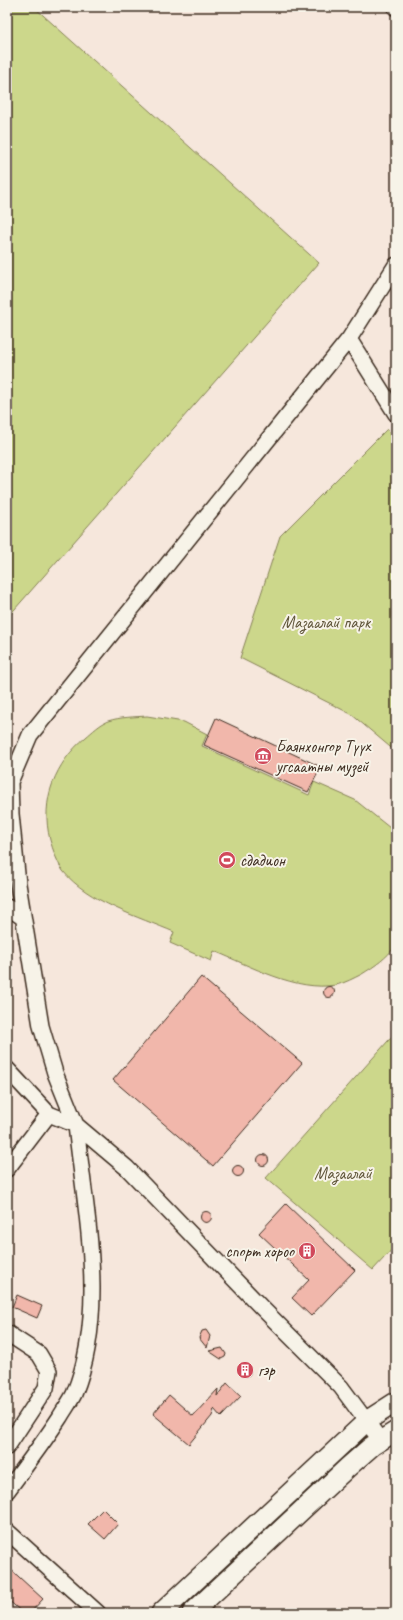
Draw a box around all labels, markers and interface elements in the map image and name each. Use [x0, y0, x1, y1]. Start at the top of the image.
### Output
park label: Мазаалай парк [282, 612, 372, 634]
place label: Баянхонгор Түүх угсаатны музей [275, 736, 372, 778]
museum icon: Баянхонгор Түүх угсаатны музей [253, 746, 273, 766]
sports icon: сдадион [217, 850, 237, 870]
place label: сдадион [240, 850, 286, 871]
park label: Мазаалай [314, 1163, 373, 1185]
place label: спорт хороо [225, 1241, 295, 1262]
building icon: спорт хороо [297, 1241, 317, 1261]
building icon: гэр [235, 1360, 255, 1380]
place label: гэр [258, 1360, 276, 1381]

